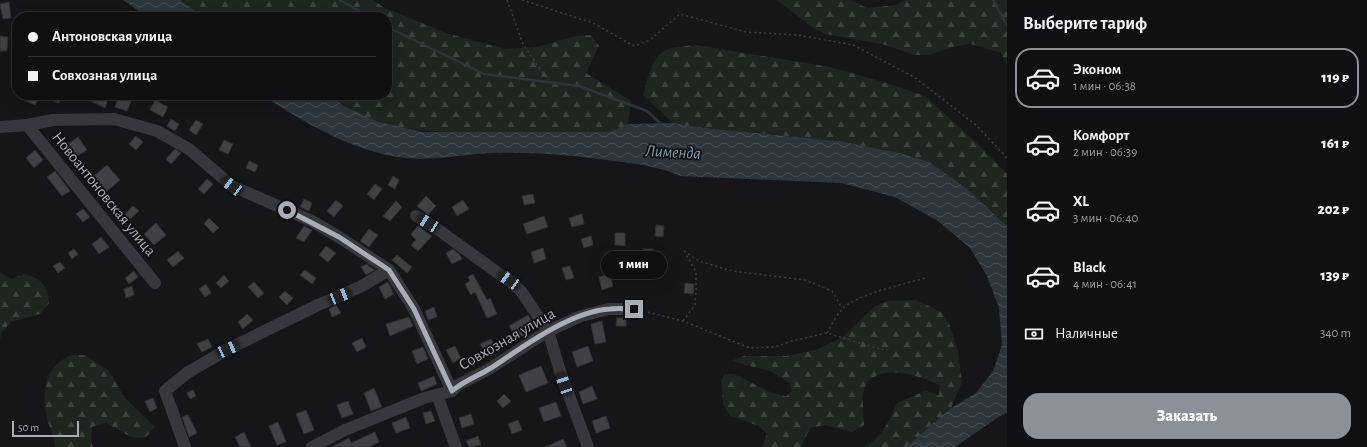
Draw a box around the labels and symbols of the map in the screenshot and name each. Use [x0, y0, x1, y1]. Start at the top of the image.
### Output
street label: Новоантоновская улица [48, 129, 159, 260]
water label: Лименда [644, 142, 701, 162]
car [219, 174, 245, 198]
route start [278, 201, 296, 219]
car [415, 212, 441, 234]
callout: 1 мин [601, 251, 667, 279]
car [496, 268, 522, 292]
car [327, 286, 353, 306]
route end [625, 300, 643, 318]
street label: Совхозная улица [456, 305, 558, 374]
car [215, 339, 241, 359]
car [554, 371, 574, 397]
scale bar [12, 419, 79, 438]

